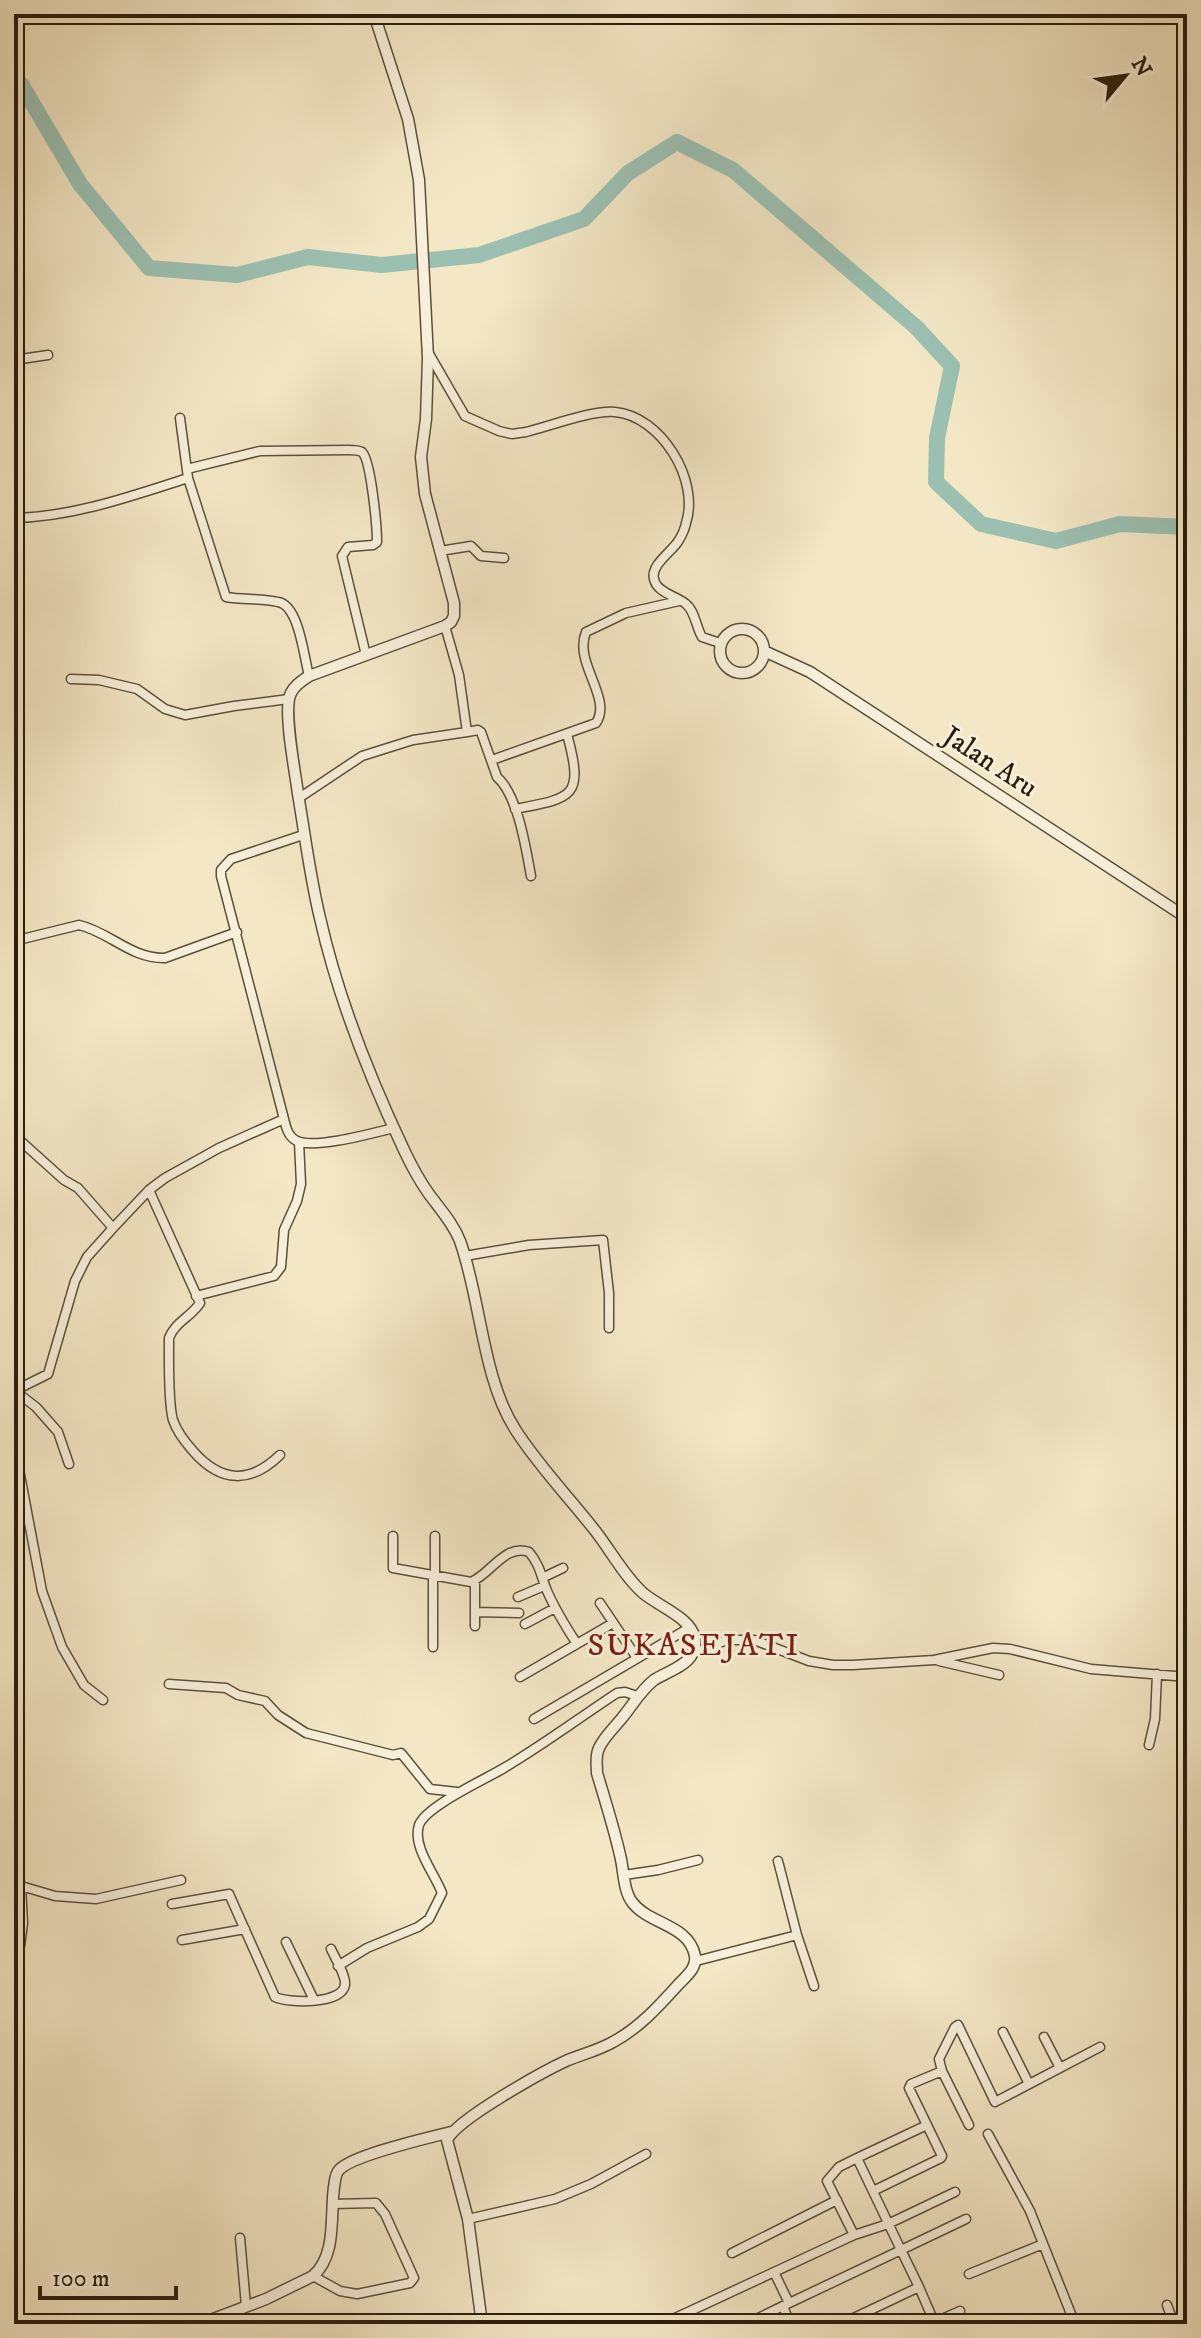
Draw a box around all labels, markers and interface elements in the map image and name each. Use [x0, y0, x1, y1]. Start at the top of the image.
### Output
north arrow [1085, 36, 1165, 116]
text: N [1125, 53, 1157, 81]
street label: Jalan Aru [934, 717, 1044, 805]
district label: SUKASEJATI [587, 1626, 801, 1666]
scale bar [40, 2250, 176, 2300]
text: 100 m [52, 2264, 110, 2294]

